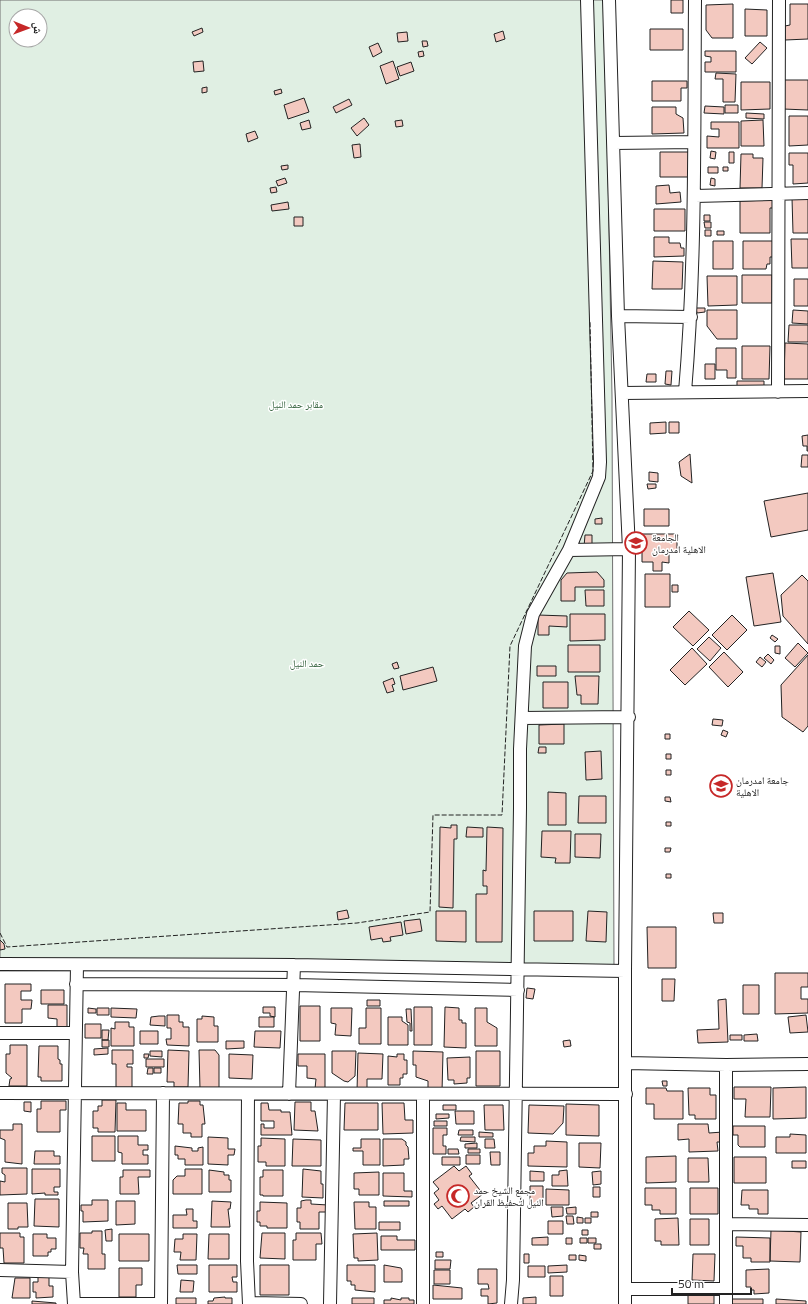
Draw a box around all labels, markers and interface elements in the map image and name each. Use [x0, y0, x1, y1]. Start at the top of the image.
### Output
north arrow [8, 8, 48, 48]
text: ش [30, 22, 46, 34]
park label: مقابر حمد النيل [269, 397, 324, 412]
school or university icon: الجامعة الاهلية امدرمان [623, 530, 649, 556]
place label: الجامعة الاهلية امدرمان [652, 530, 706, 557]
park label: حمد النيل [290, 656, 325, 671]
school or university icon: جامعة امدرمان الاهلية [708, 773, 734, 799]
place label: جامعة امدرمان الاهلية [736, 773, 789, 800]
mosque icon: مجمع الشيخ حمد النيل لتحفيظ القران [445, 1183, 471, 1209]
place label: مجمع الشيخ حمد النيل لتحفيظ القران [474, 1183, 544, 1210]
scale bar [672, 1270, 751, 1296]
text: 50 m [678, 1274, 704, 1293]

